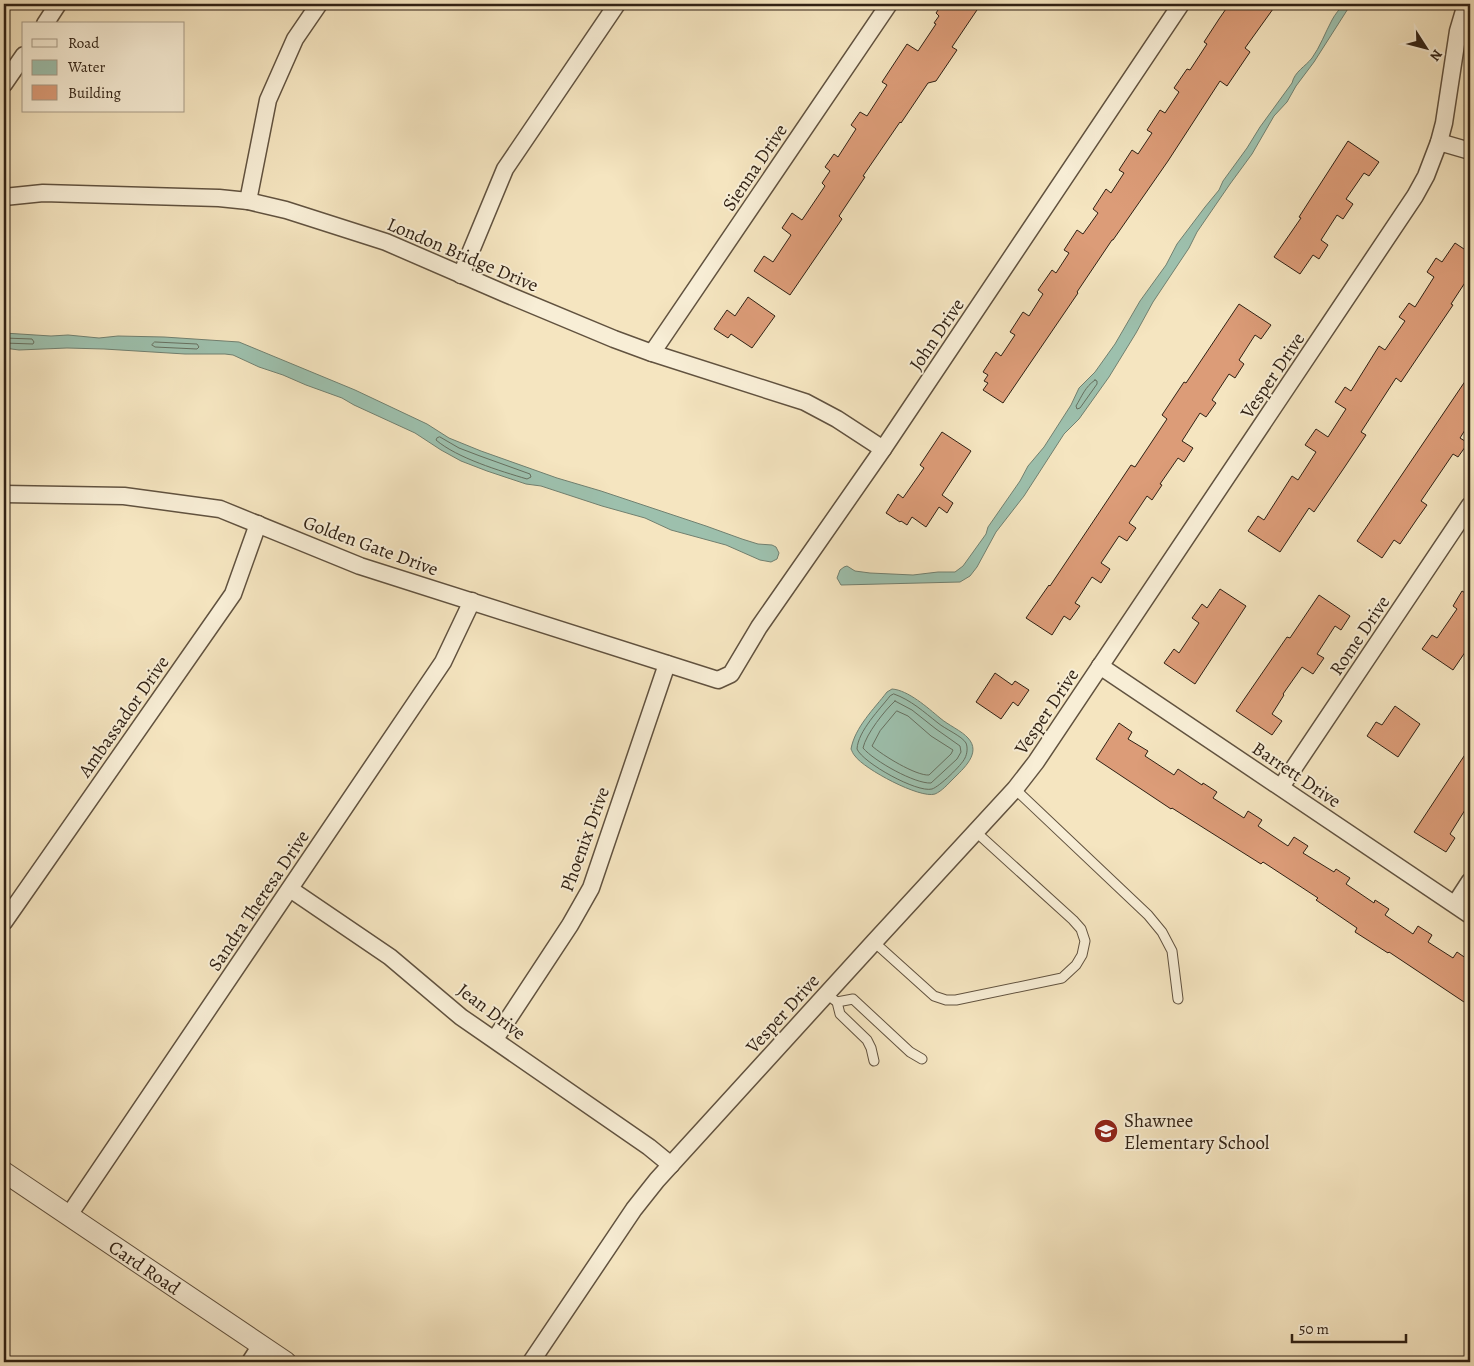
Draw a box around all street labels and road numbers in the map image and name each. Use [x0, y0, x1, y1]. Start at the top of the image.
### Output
street label: Sienna Drive [716, 119, 794, 216]
street label: London Bridge Drive [383, 211, 542, 298]
street label: John Drive [903, 293, 971, 376]
street label: Vesper Drive [1234, 327, 1311, 425]
street label: Golden Gate Drive [300, 509, 442, 582]
street label: Rome Drive [1324, 590, 1396, 681]
street label: Ambassador Drive [72, 651, 175, 783]
street label: Vesper Drive [1008, 663, 1085, 761]
street label: Barrett Drive [1247, 736, 1346, 814]
street label: Phoenix Drive [554, 783, 616, 895]
street label: Sandra Theresa Drive [202, 825, 316, 976]
street label: Vesper Drive [739, 968, 825, 1060]
street label: Jean Drive [452, 977, 531, 1046]
street label: Card Road [103, 1234, 186, 1302]

